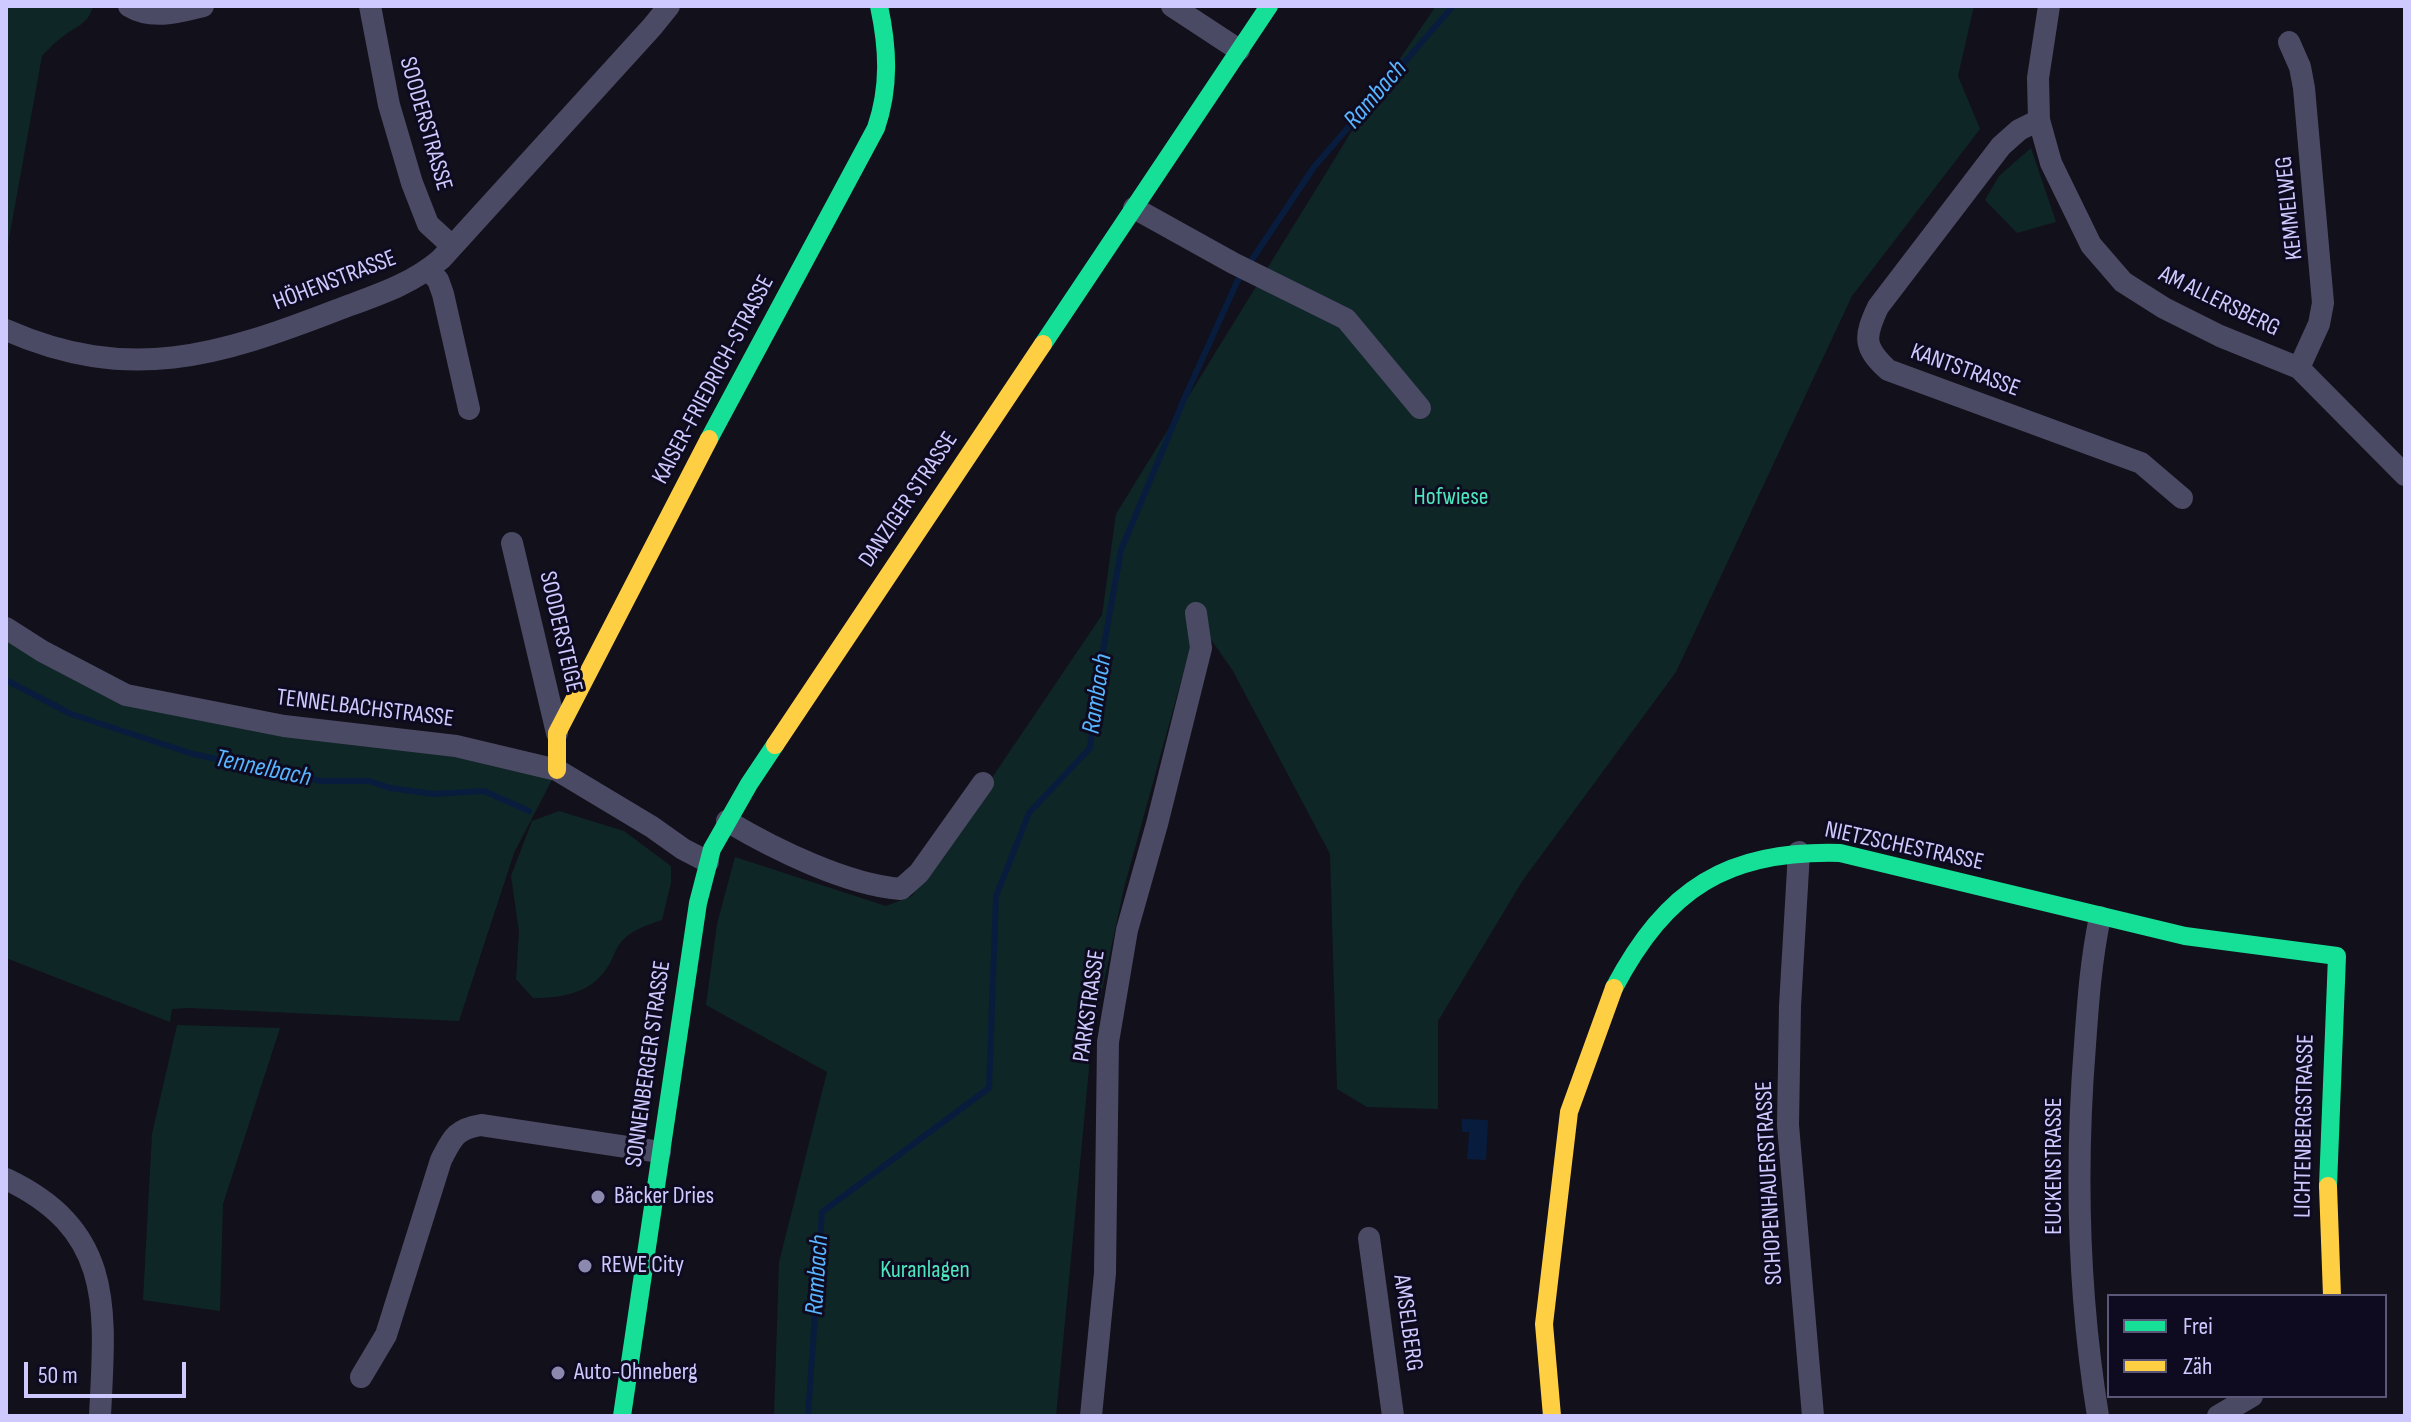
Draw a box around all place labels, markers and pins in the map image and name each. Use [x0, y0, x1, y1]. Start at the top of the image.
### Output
place label: Bäcker Dries [614, 1183, 714, 1211]
marker: Bäcker Dries [589, 1188, 607, 1206]
place label: REWE City [601, 1252, 684, 1280]
marker: REWE City [576, 1257, 594, 1275]
place label: Auto-Ohneberg [574, 1359, 698, 1387]
marker: Auto-Ohneberg [549, 1364, 567, 1382]

